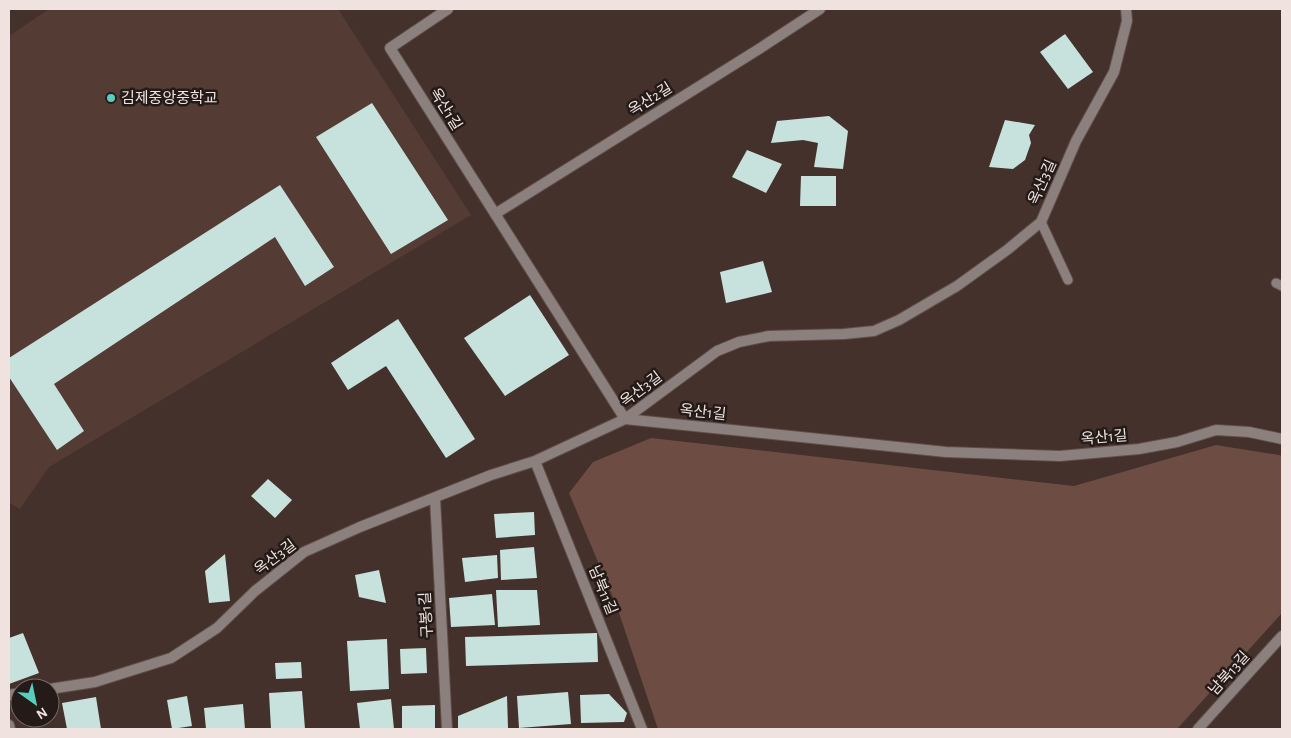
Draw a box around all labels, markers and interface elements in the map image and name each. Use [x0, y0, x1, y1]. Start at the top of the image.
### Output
street label: 옥산2길 [625, 79, 675, 119]
street label: 옥산1길 [427, 85, 465, 133]
place label: 김제중앙중학교 [121, 89, 218, 106]
marker: 김제중앙중학교 [105, 92, 117, 104]
street label: 옥산3길 [1025, 157, 1059, 207]
street label: 옥산3길 [617, 368, 665, 410]
street label: 옥산1길 [679, 402, 727, 422]
street label: 옥산1길 [1080, 427, 1128, 447]
street label: 옥산3길 [251, 536, 299, 578]
street label: 남북11길 [586, 563, 620, 617]
street label: 구봉1길 [417, 591, 435, 639]
street label: 남북13길 [1205, 648, 1253, 698]
north arrow [10, 678, 60, 728]
text: N [34, 705, 49, 722]

